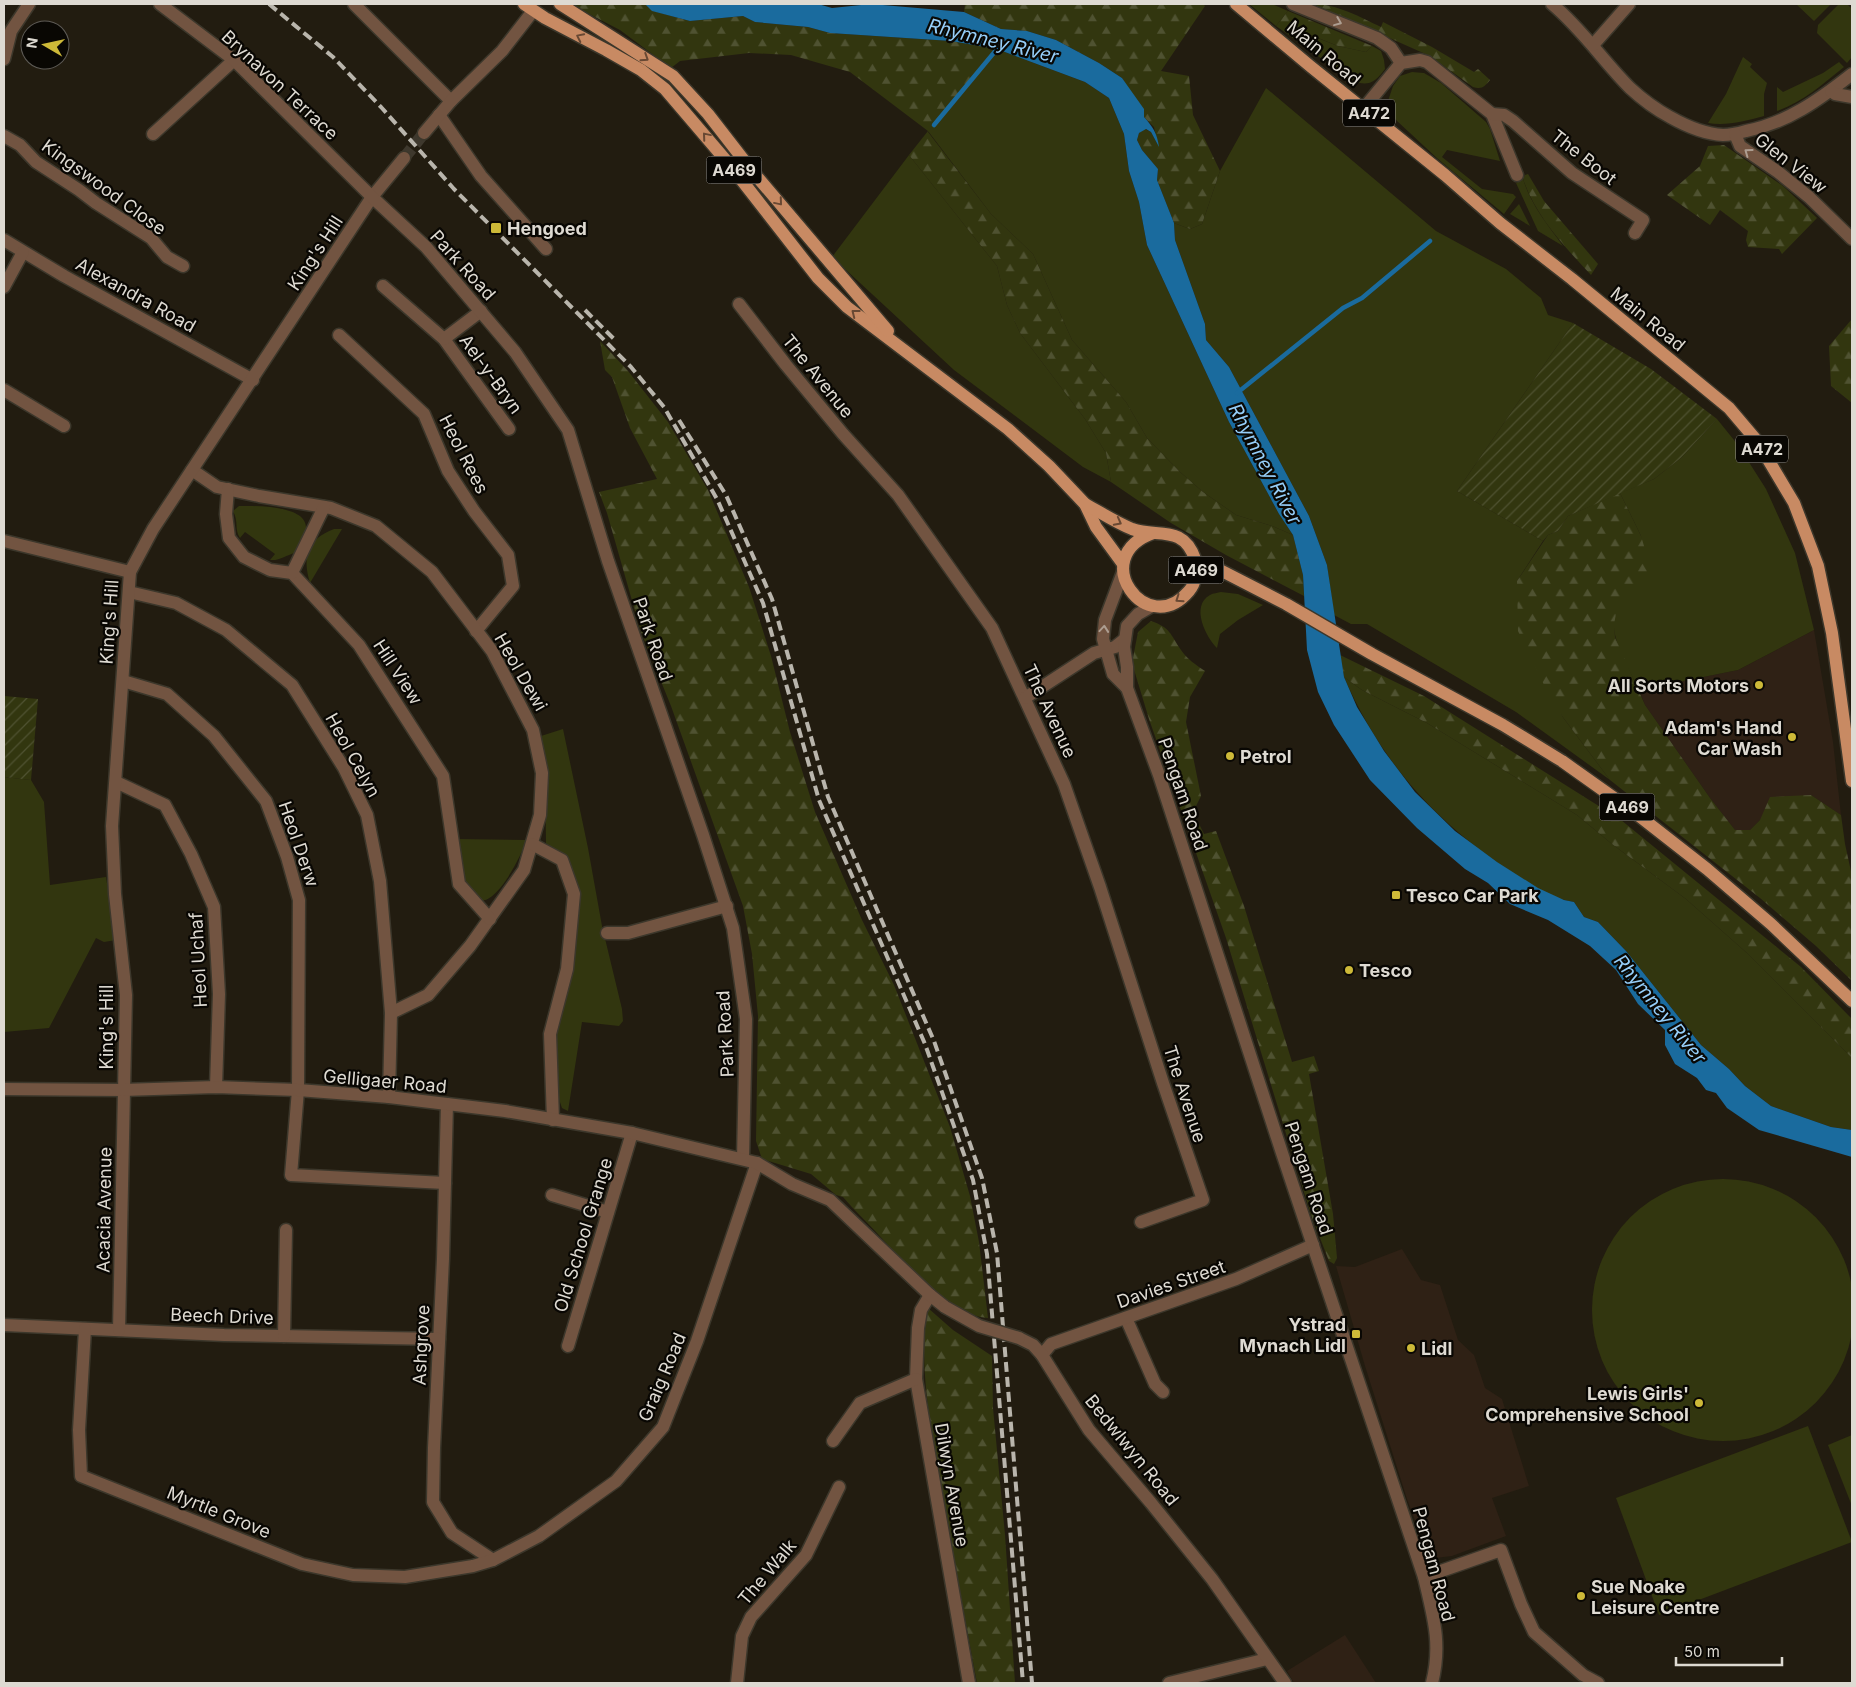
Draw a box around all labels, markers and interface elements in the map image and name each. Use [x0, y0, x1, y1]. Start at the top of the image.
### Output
water label: Rhymney River [925, 14, 1061, 69]
street label: Main Road [1283, 16, 1365, 90]
one-way arrow [1333, 16, 1342, 26]
north arrow [20, 20, 70, 70]
street label: Brynavon Terrace [218, 26, 342, 144]
one-way arrow [576, 32, 585, 43]
text: N [22, 36, 41, 49]
one-way arrow [640, 52, 649, 62]
road number: A472 [1343, 100, 1395, 126]
street label: The Boot [1547, 125, 1621, 189]
street label: Glen View [1751, 128, 1831, 198]
one-way arrow [702, 132, 711, 141]
street label: Kingswood Close [38, 135, 170, 239]
one-way arrow [1744, 149, 1754, 158]
road number: A469 [706, 156, 762, 184]
one-way arrow [773, 197, 782, 206]
street label: King's Hill [283, 212, 347, 294]
place label: Hengoed [507, 218, 587, 239]
marker: Hengoed [489, 221, 503, 235]
street label: Park Road [426, 226, 500, 304]
street label: Alexandra Road [72, 253, 200, 337]
street label: Main Road [1606, 283, 1690, 355]
one-way arrow [852, 311, 861, 319]
street label: Ael-y-Bryn [455, 330, 527, 418]
street label: The Avenue [778, 330, 858, 422]
water label: Rhymney River [1223, 400, 1307, 529]
street label: Heol Rees [435, 411, 493, 497]
road number: A472 [1736, 436, 1788, 462]
one-way arrow [1112, 516, 1121, 526]
road number: A469 [1168, 556, 1224, 584]
street label: King's Hill [96, 579, 122, 665]
one-way arrow [1175, 593, 1185, 602]
street label: Park Road [629, 594, 677, 684]
one-way arrow [1098, 625, 1109, 633]
street label: Heol Dewi [490, 629, 552, 715]
street label: Hill View [369, 636, 427, 709]
street label: The Avenue [1019, 661, 1081, 761]
place label: All Sorts Motors [1608, 675, 1749, 696]
marker: All Sorts Motors [1753, 679, 1765, 691]
street label: Heol Celyn [321, 709, 385, 801]
place label: Adam's Hand Car Wash [1664, 717, 1782, 759]
marker: Adam's Hand Car Wash [1786, 731, 1798, 743]
street label: Pengam Road [1154, 735, 1212, 853]
place label: Petrol [1240, 746, 1292, 767]
marker: Petrol [1224, 750, 1236, 762]
road number: A469 [1600, 794, 1654, 820]
street label: Heol Derw [275, 798, 324, 890]
place label: Tesco Car Park [1406, 885, 1539, 906]
marker: Tesco Car Park [1390, 889, 1402, 901]
street label: Heol Uchaf [185, 912, 211, 1008]
water label: Rhymney River [1609, 950, 1711, 1069]
place label: Tesco [1359, 960, 1412, 981]
marker: Tesco [1343, 964, 1355, 976]
street label: King's Hill [96, 985, 117, 1069]
street label: Park Road [712, 990, 738, 1078]
street label: The Avenue [1159, 1043, 1211, 1145]
street label: Gelligaer Road [322, 1065, 448, 1097]
street label: Pengam Road [1281, 1119, 1337, 1237]
street label: Acacia Avenue [92, 1147, 116, 1273]
street label: Old School Grange [550, 1155, 616, 1315]
street label: Davies Street [1114, 1256, 1228, 1312]
street label: Beech Drive [170, 1304, 274, 1328]
street label: Ashgrove [408, 1304, 434, 1386]
place label: Ystrad Mynach Lidl [1239, 1314, 1346, 1356]
marker: Ystrad Mynach Lidl [1350, 1328, 1362, 1340]
street label: Graig Road [634, 1330, 690, 1424]
place label: Lidl [1421, 1338, 1452, 1359]
marker: Lidl [1405, 1342, 1417, 1354]
place label: Lewis Girls' Comprehensive School [1485, 1383, 1689, 1425]
street label: Bedwlwyn Road [1081, 1390, 1183, 1510]
marker: Lewis Girls' Comprehensive School [1693, 1397, 1705, 1409]
street label: Dilwyn Avenue [931, 1421, 973, 1549]
street label: Myrtle Grove [164, 1482, 274, 1542]
street label: Pengam Road [1409, 1504, 1459, 1624]
street label: The Walk [734, 1535, 801, 1609]
place label: Sue Noake Leisure Centre [1591, 1576, 1720, 1618]
marker: Sue Noake Leisure Centre [1575, 1590, 1587, 1602]
scale bar [1676, 1634, 1782, 1666]
text: 50 m [1684, 1642, 1720, 1661]

